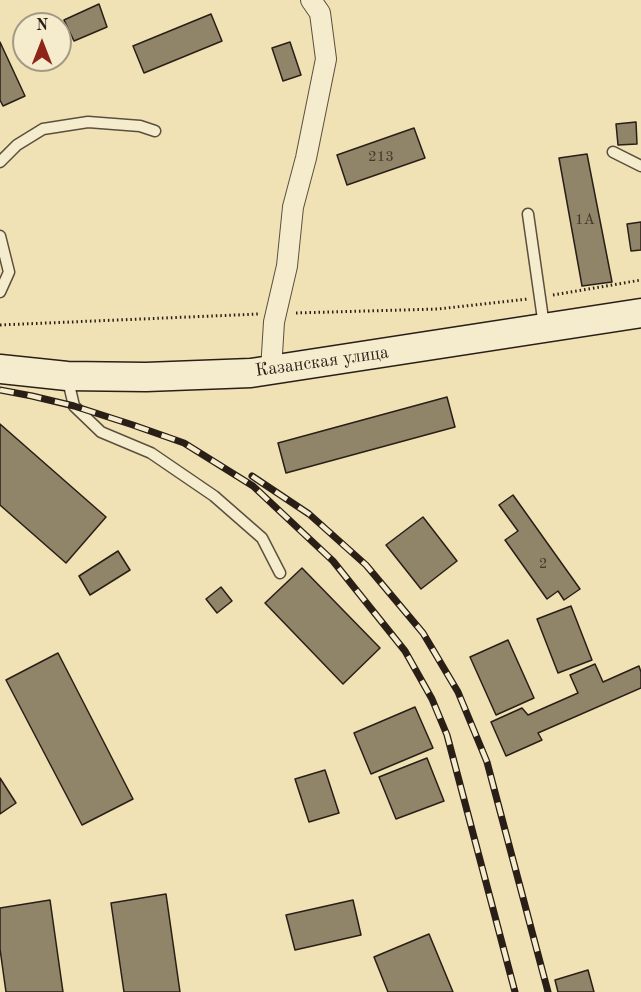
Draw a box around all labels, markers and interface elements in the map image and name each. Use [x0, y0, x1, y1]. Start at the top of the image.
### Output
north arrow [12, 12, 72, 72]
text: N [36, 18, 48, 34]
house number: 213 [368, 148, 394, 166]
house number: 1А [575, 211, 595, 229]
street label: Казанская улица [254, 342, 390, 382]
house number: 2 [539, 555, 547, 573]

